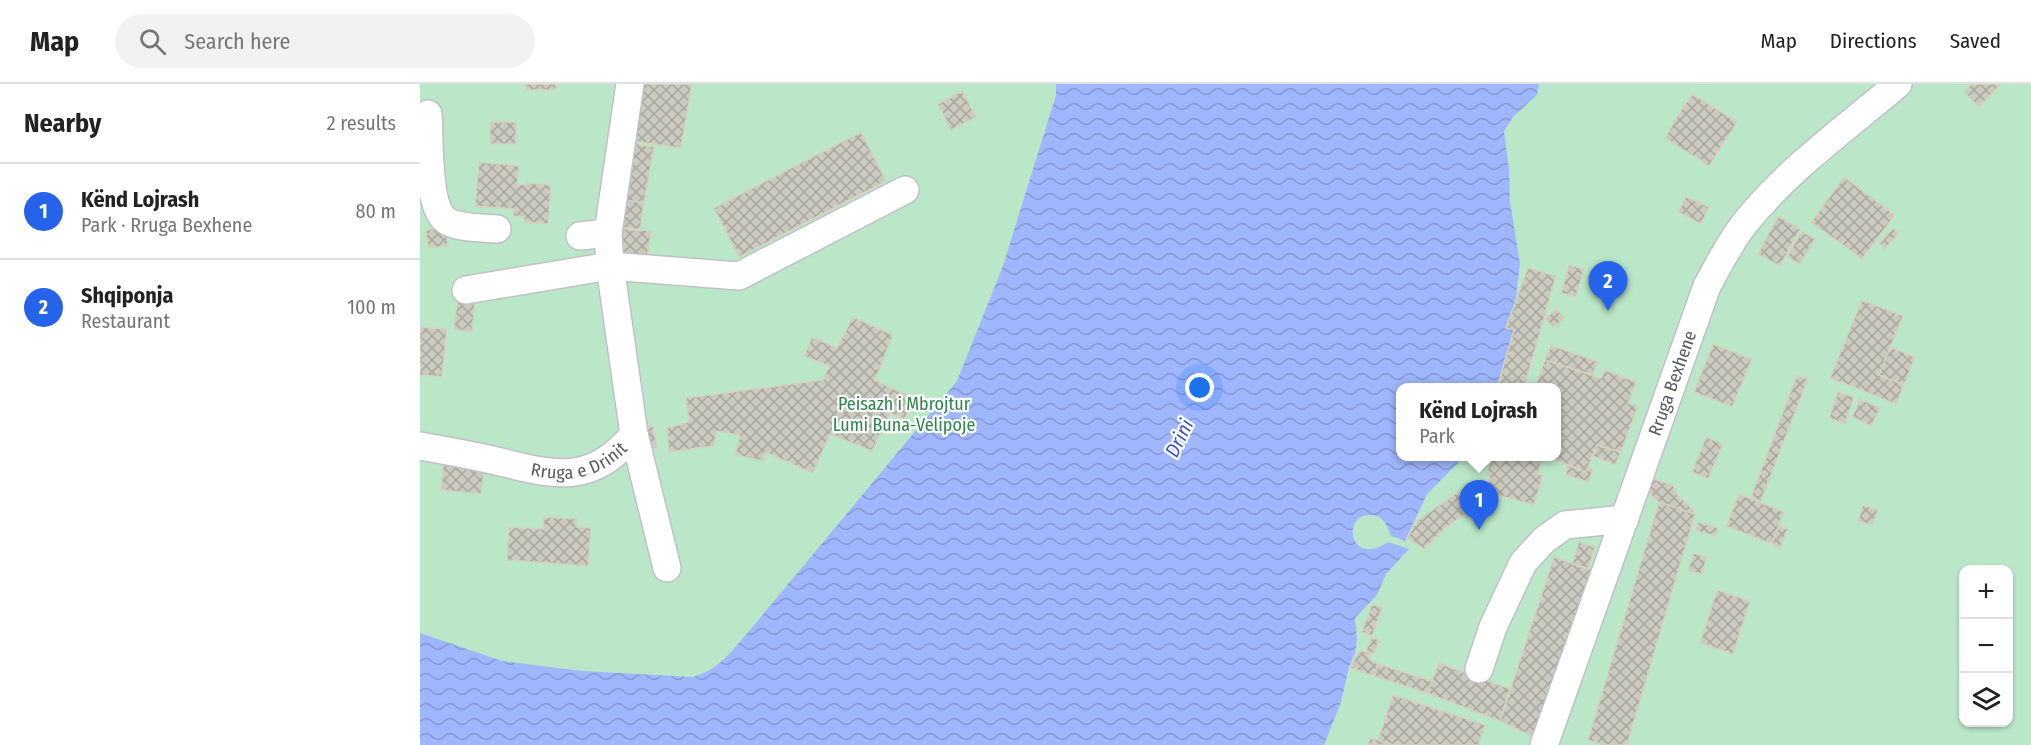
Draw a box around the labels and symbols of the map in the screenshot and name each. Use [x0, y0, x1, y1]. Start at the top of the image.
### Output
pin: 2 [1588, 262, 1628, 311]
street label: Rruga Bexhene [1644, 328, 1701, 439]
your location [1185, 373, 1214, 402]
park label: Peisazh i Mbrojtur Lumi Buna-Velipoje [833, 393, 975, 436]
water label: Drini [1160, 415, 1198, 461]
street label: Rruga e Drinit [529, 437, 632, 484]
pin: 1 [1460, 480, 1498, 530]

